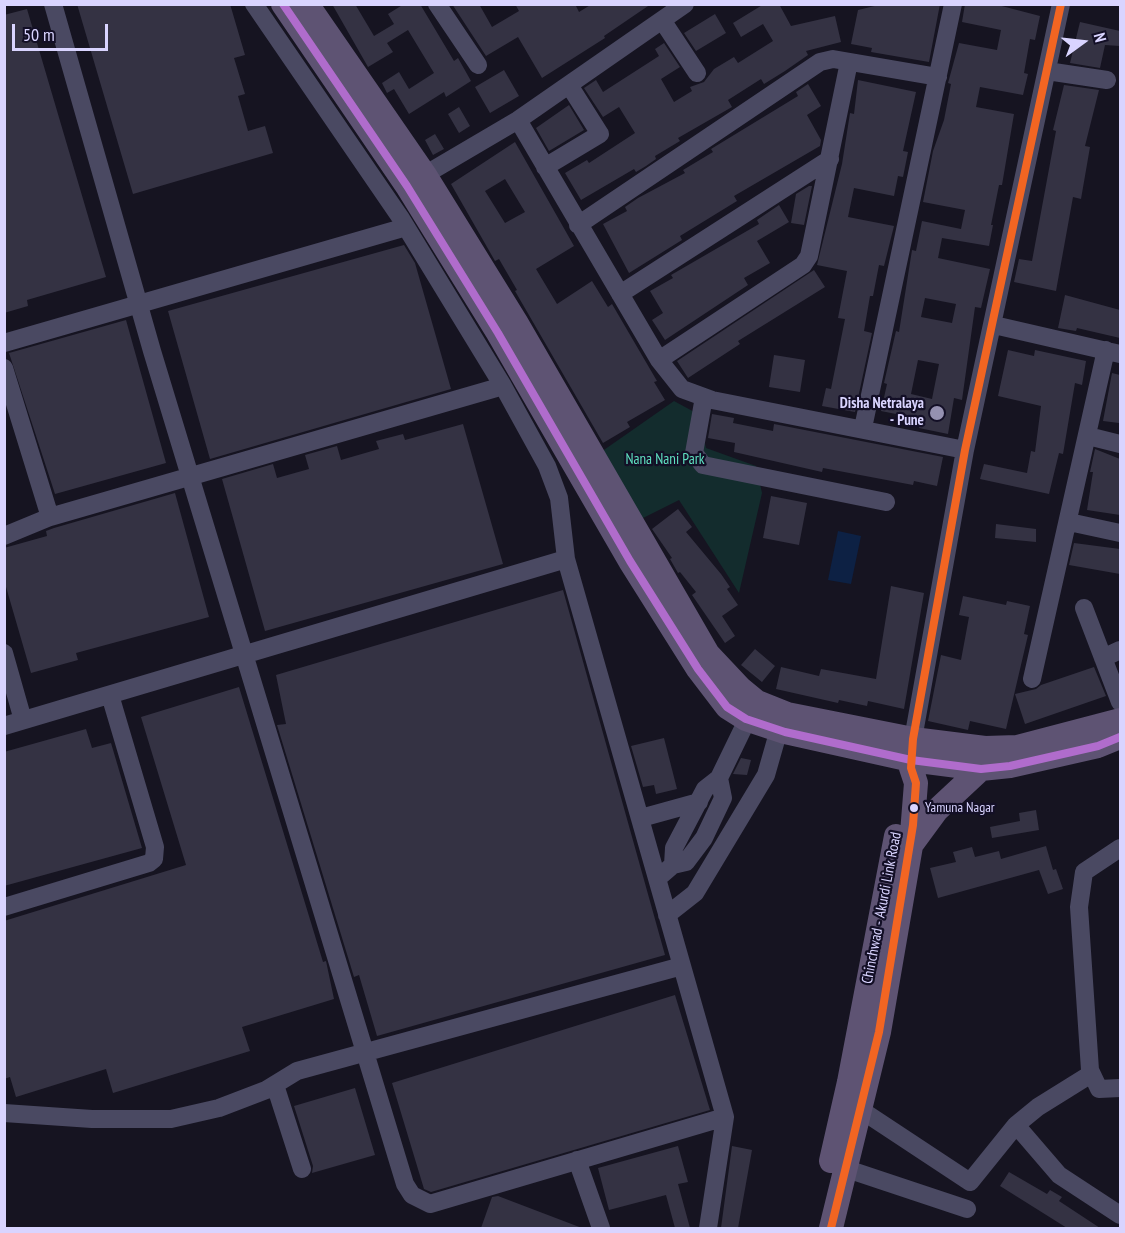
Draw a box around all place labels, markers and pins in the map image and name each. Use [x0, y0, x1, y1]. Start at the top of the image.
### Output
place label: Disha Netralaya - Pune [840, 395, 924, 430]
marker: Disha Netralaya - Pune [928, 404, 946, 422]
place label: Yamuna Nagar [925, 800, 995, 816]
marker: Yamuna Nagar [908, 802, 920, 814]

